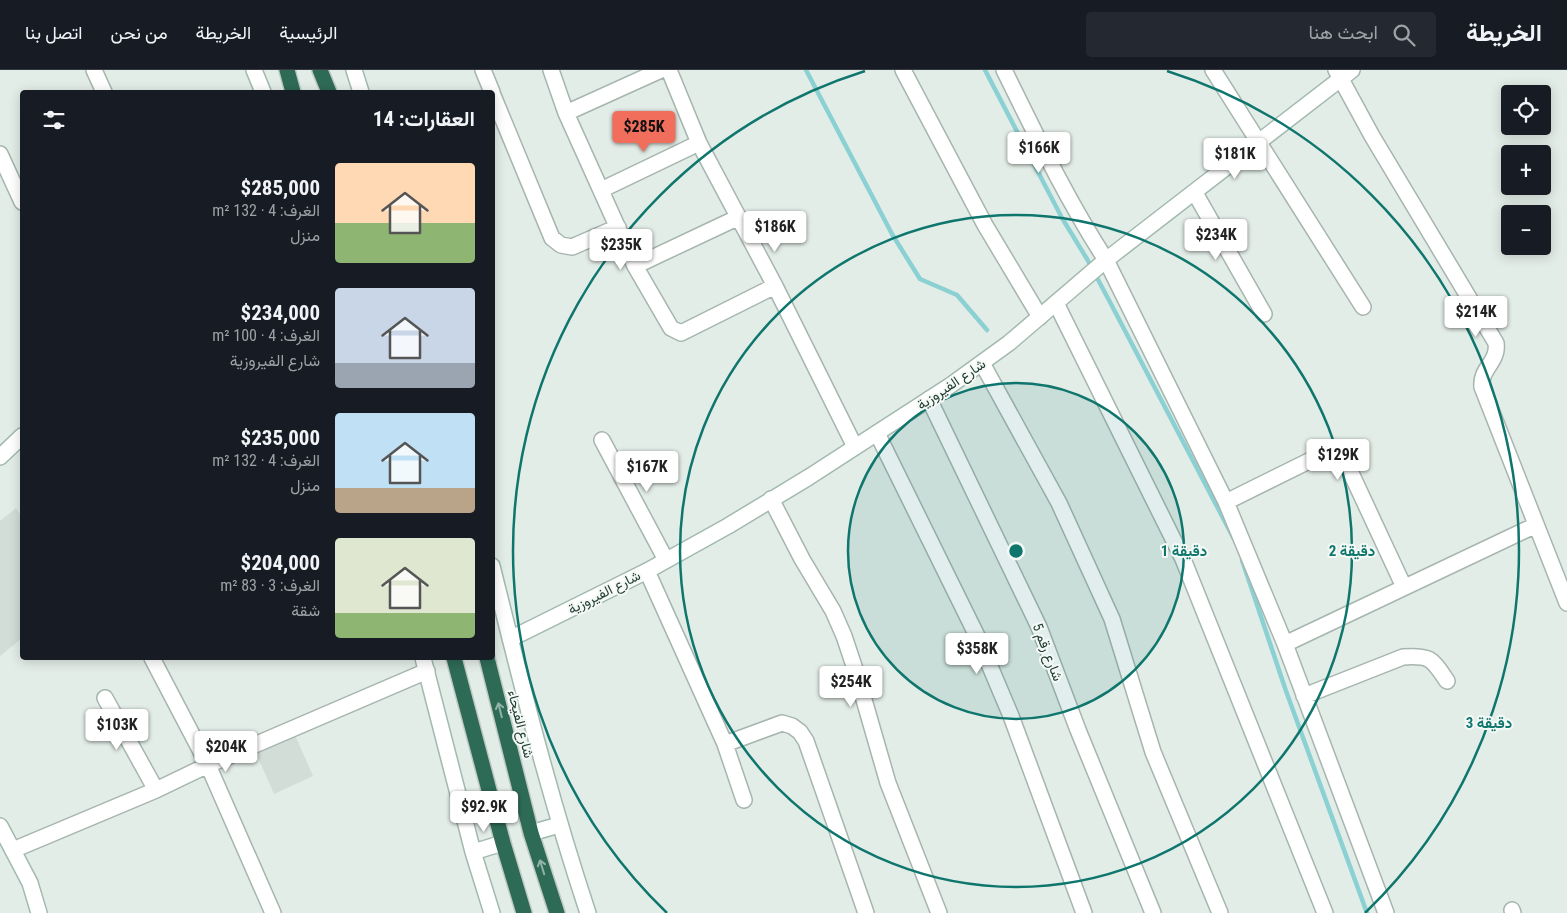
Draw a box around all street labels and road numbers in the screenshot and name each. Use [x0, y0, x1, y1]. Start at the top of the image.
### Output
street label: شارع الفيروزية [914, 355, 990, 415]
street label: شارع الفيروزية [565, 567, 644, 620]
street label: شارع رقم 5 [1027, 621, 1066, 684]
street label: شارع الفيحاء [502, 688, 537, 760]

